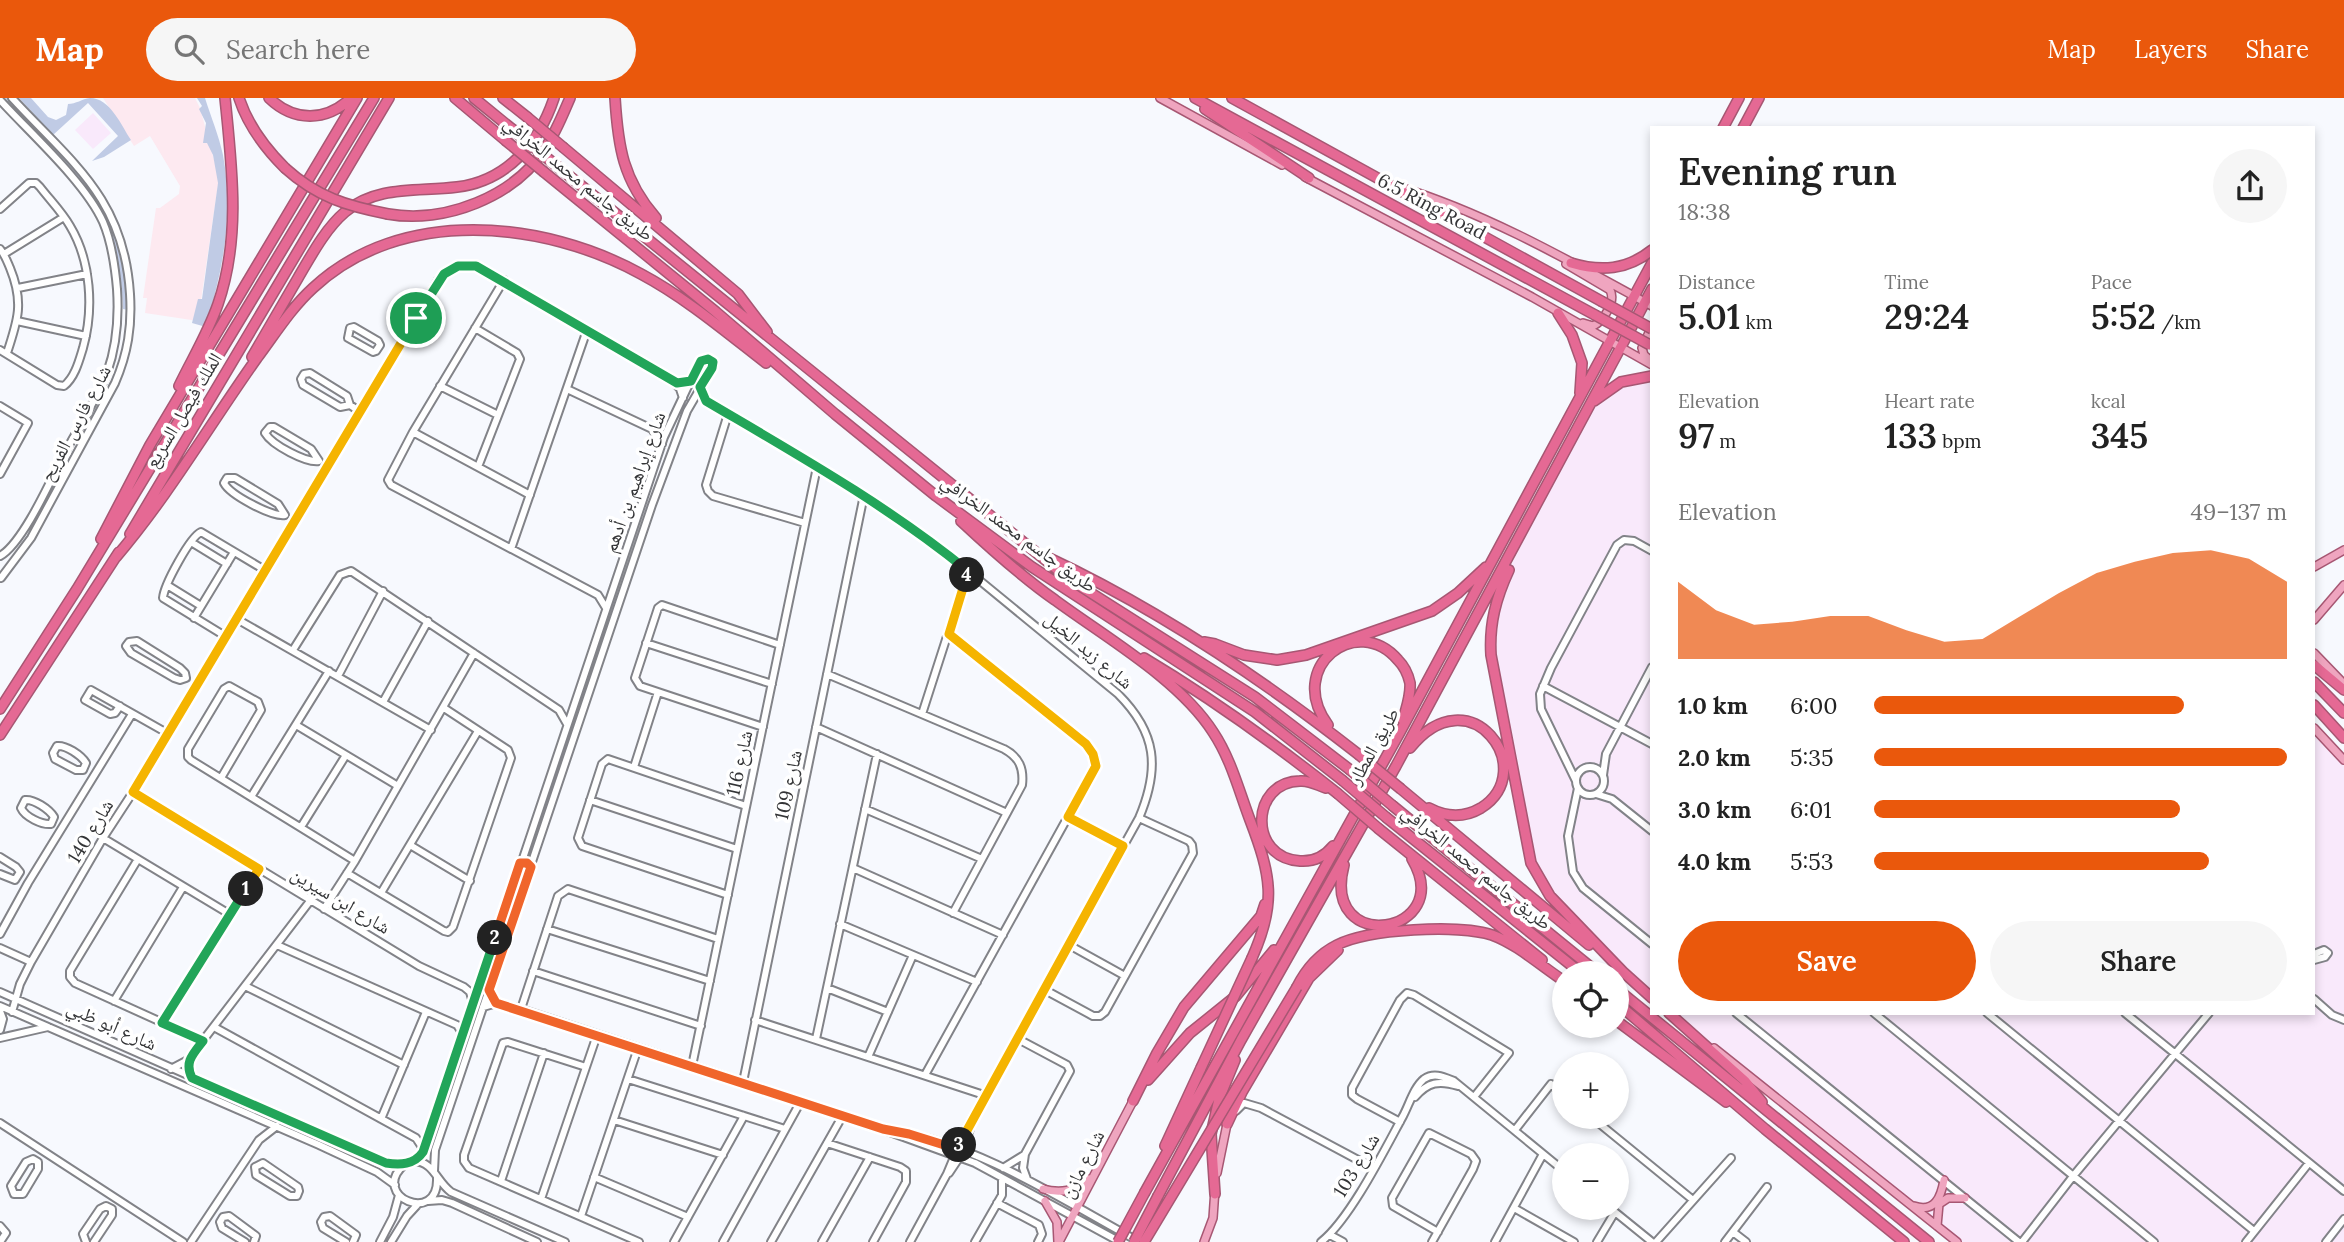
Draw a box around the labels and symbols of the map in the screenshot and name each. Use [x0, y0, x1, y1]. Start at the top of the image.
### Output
street label: طريق جاسم محمد الخرافي [497, 110, 659, 249]
street label: 6.5 Ring Road [1374, 167, 1490, 245]
pin [386, 288, 446, 348]
street label: الملك فيصل السريع [139, 348, 228, 473]
street label: شارع فارس الفريح [34, 361, 117, 486]
street label: شارع إبراهيم بن أدهم [597, 408, 672, 556]
street label: طريق جاسم محمد الخرافي [934, 469, 1101, 600]
pin: 4 [950, 558, 984, 592]
street label: شارع زيد الخيل [1040, 606, 1138, 694]
street label: طريق المطار [1342, 703, 1404, 790]
street label: شارع 116 [720, 728, 758, 798]
street label: شارع 109 [769, 748, 807, 822]
street label: شارع 140 [62, 795, 118, 867]
street label: طريق جاسم محمد الخرافي [1395, 799, 1557, 938]
street label: شارع ابن سيرين [287, 861, 395, 939]
pin: 1 [229, 872, 264, 906]
pin: 2 [477, 920, 512, 956]
street label: شارع أبو ظبي [62, 995, 161, 1059]
street label: شارع مازن [1055, 1126, 1109, 1202]
pin: 3 [942, 1128, 976, 1162]
street label: شارع 103 [1328, 1129, 1384, 1201]

